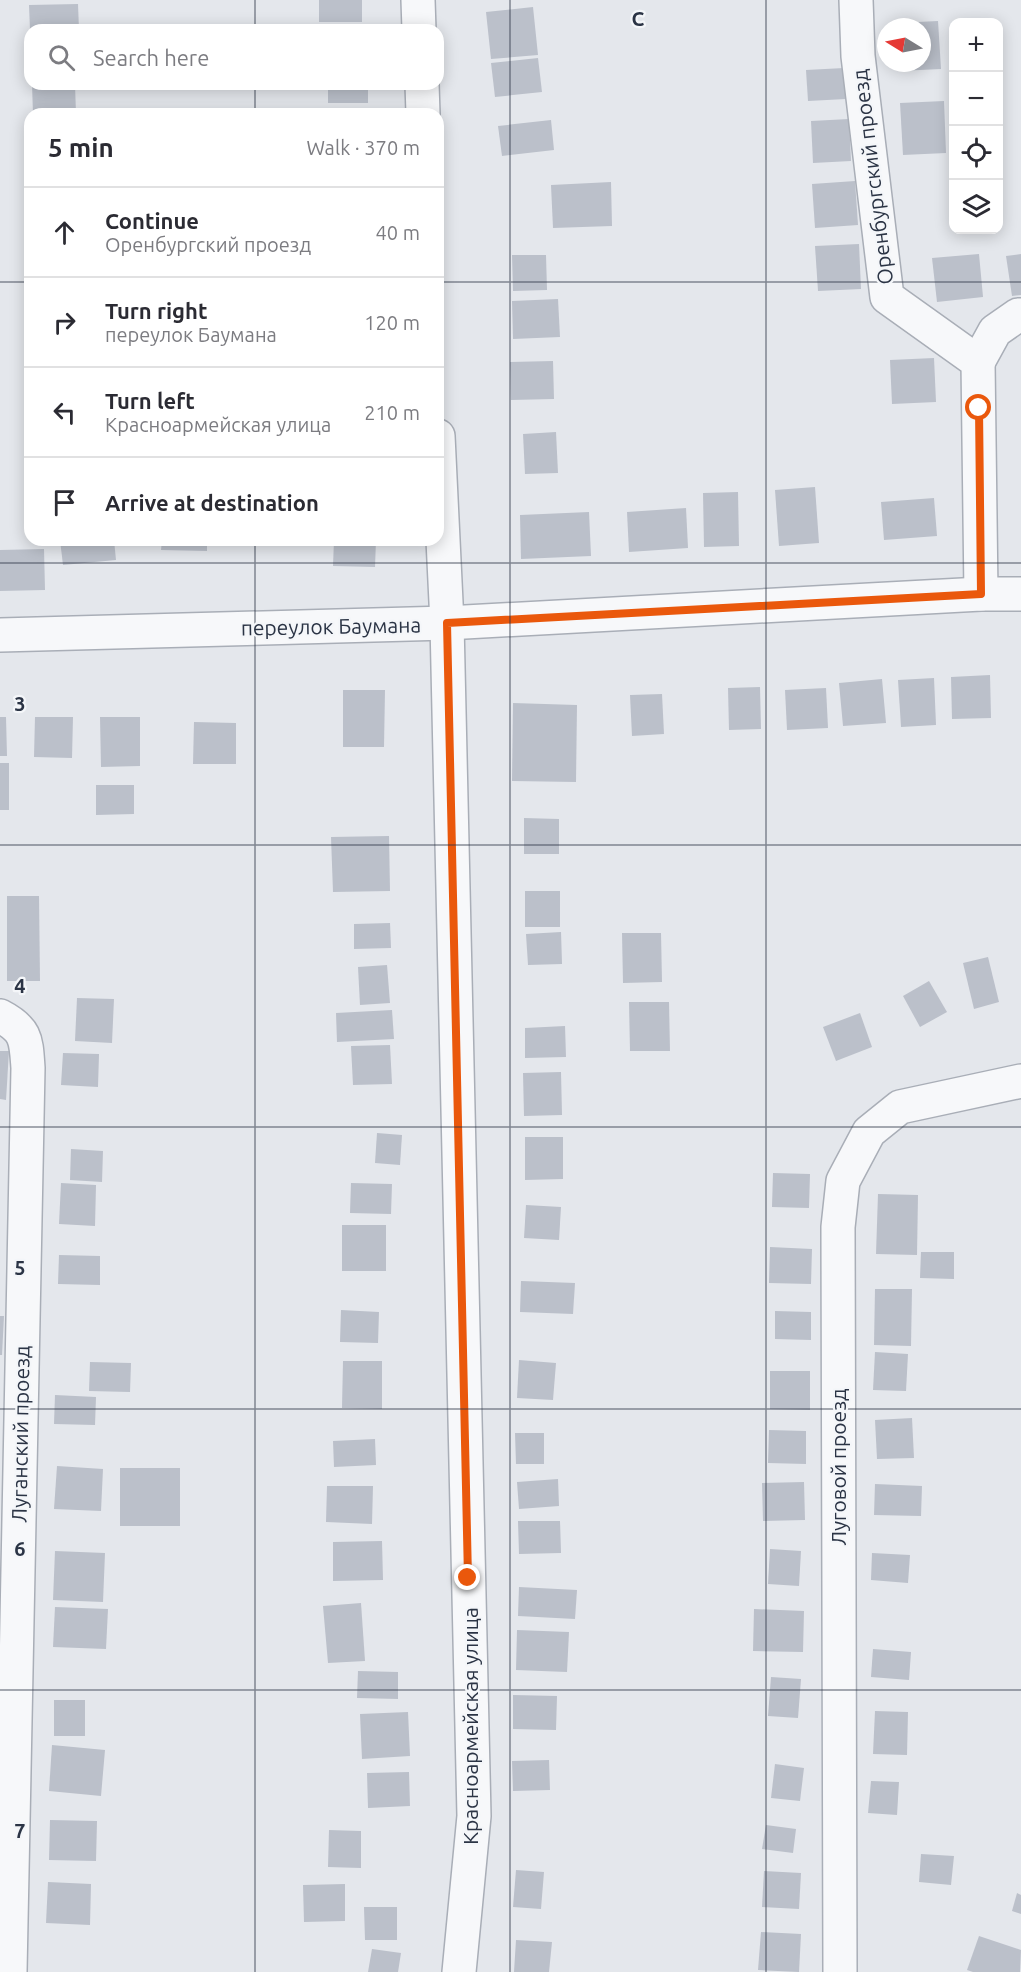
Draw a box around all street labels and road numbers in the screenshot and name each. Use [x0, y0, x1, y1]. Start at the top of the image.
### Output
street label: Оренбургский проезд [847, 68, 897, 286]
street label: переулок Баумана [241, 612, 421, 640]
street label: Луганский проезд [6, 1345, 34, 1523]
street label: Луговой проезд [826, 1388, 850, 1546]
street label: Красноармейская улица [458, 1607, 482, 1845]

